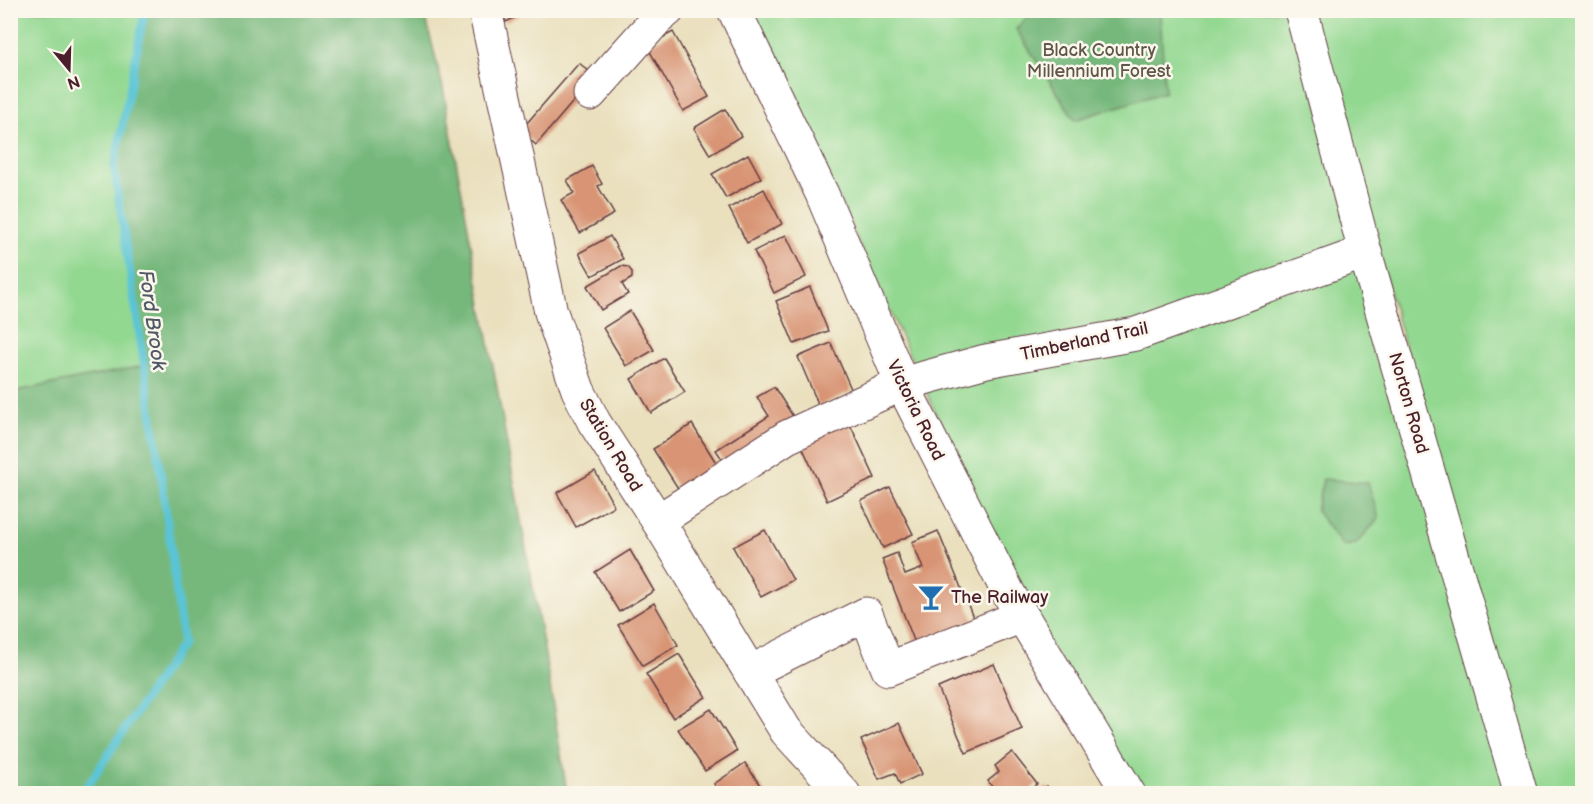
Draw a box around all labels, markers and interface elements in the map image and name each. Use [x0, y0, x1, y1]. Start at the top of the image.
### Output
north arrow [39, 39, 99, 99]
park label: Black Country Millennium Forest [1027, 40, 1172, 82]
text: N [65, 71, 82, 93]
water label: Ford Brook [133, 268, 171, 373]
street label: Timberland Trail [1018, 318, 1150, 365]
street label: Norton Road [1384, 350, 1433, 456]
street label: Victoria Road [882, 356, 949, 464]
street label: Station Road [575, 395, 646, 495]
bar icon: The Railway [916, 582, 946, 612]
place label: The Railway [951, 587, 1049, 608]

